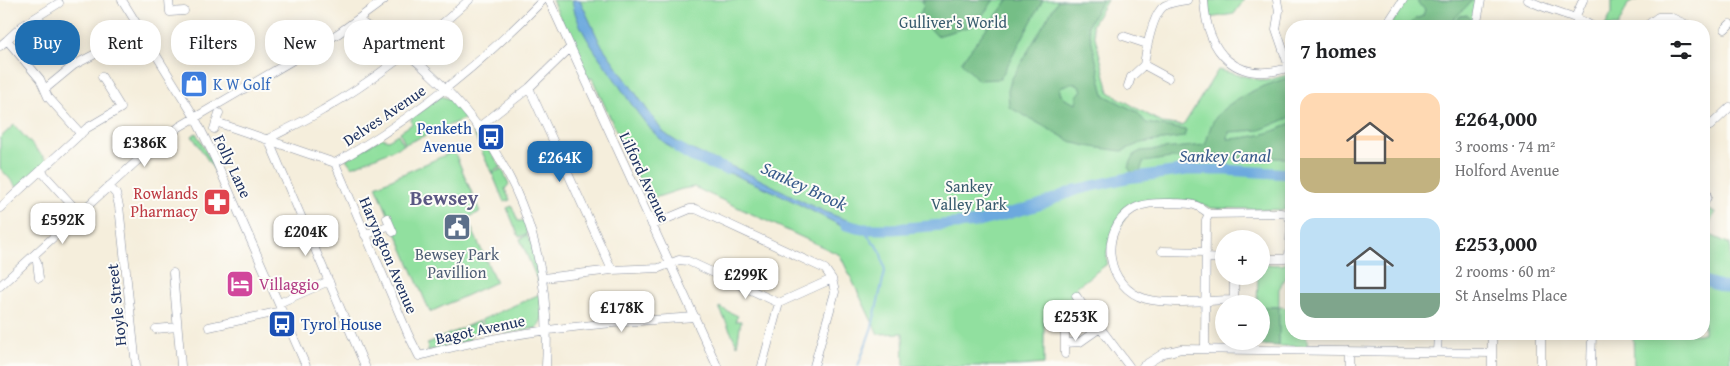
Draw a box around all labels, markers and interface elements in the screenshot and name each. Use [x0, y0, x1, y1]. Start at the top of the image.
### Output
park label: Gulliver's World [899, 10, 1007, 34]
chip: Buy [15, 20, 80, 65]
chip: Rent [90, 20, 161, 65]
chip: Filters [171, 20, 255, 65]
chip: New [265, 20, 334, 65]
chip: Apartment [344, 20, 463, 65]
text: 7 homes [1300, 35, 1376, 66]
icon: filters [1667, 36, 1695, 64]
shop icon: K W Golf [179, 69, 209, 99]
place label: K W Golf [213, 72, 272, 96]
street label: Delves Avenue [338, 78, 430, 152]
text: £264,000 [1455, 103, 1537, 134]
icon: home [1340, 113, 1400, 173]
place label: Penketh Avenue [417, 116, 472, 158]
bus stop icon: Penketh Avenue [476, 122, 506, 152]
pin: £386K [110, 126, 180, 168]
street label: Lilford Avenue [613, 128, 677, 226]
text: £386K [123, 130, 167, 154]
street label: Folly Lane [208, 130, 258, 202]
text: 3 rooms · 74 m² [1455, 134, 1555, 158]
pin: £264K [525, 140, 595, 183]
water label: Sankey Canal [1179, 142, 1271, 169]
text: £264K [538, 145, 582, 169]
water label: Sankey Brook [757, 154, 852, 218]
text: Holford Avenue [1455, 158, 1559, 182]
park label: Sankey Valley Park [931, 174, 1008, 216]
place label: Rowlands Pharmacy [131, 181, 198, 223]
district label: Bewsey [410, 182, 478, 213]
pharmacy icon: Rowlands Pharmacy [202, 187, 232, 217]
street label: Haryngton Avenue [353, 193, 425, 317]
pin: £592K [28, 202, 98, 245]
text: £592K [41, 207, 85, 231]
public building icon: Bewsey Park Pavillion [442, 212, 472, 242]
pin: £204K [271, 214, 341, 257]
text: £204K [284, 219, 328, 243]
text: £253,000 [1455, 228, 1537, 259]
map controls [1215, 230, 1270, 350]
button: + [1215, 230, 1270, 285]
icon: home [1340, 238, 1400, 298]
place label: Bewsey Park Pavillion [415, 242, 500, 284]
pin: £299K [711, 258, 781, 300]
text: 2 rooms · 60 m² [1455, 259, 1555, 283]
street label: Hoyle Street [100, 262, 132, 347]
text: £299K [724, 262, 768, 286]
hotel icon: Villaggio [225, 269, 255, 299]
place label: Villaggio [259, 272, 319, 296]
text: St Anselms Place [1455, 283, 1567, 307]
pin: £178K [587, 290, 657, 333]
text: £178K [600, 295, 644, 319]
button: − [1215, 295, 1270, 350]
pin: £253K [1041, 300, 1111, 342]
text: £253K [1054, 304, 1098, 328]
street label: Bagot Avenue [433, 308, 527, 350]
bus stop icon: Tyrol House [267, 309, 297, 339]
place label: Tyrol House [301, 312, 382, 336]

